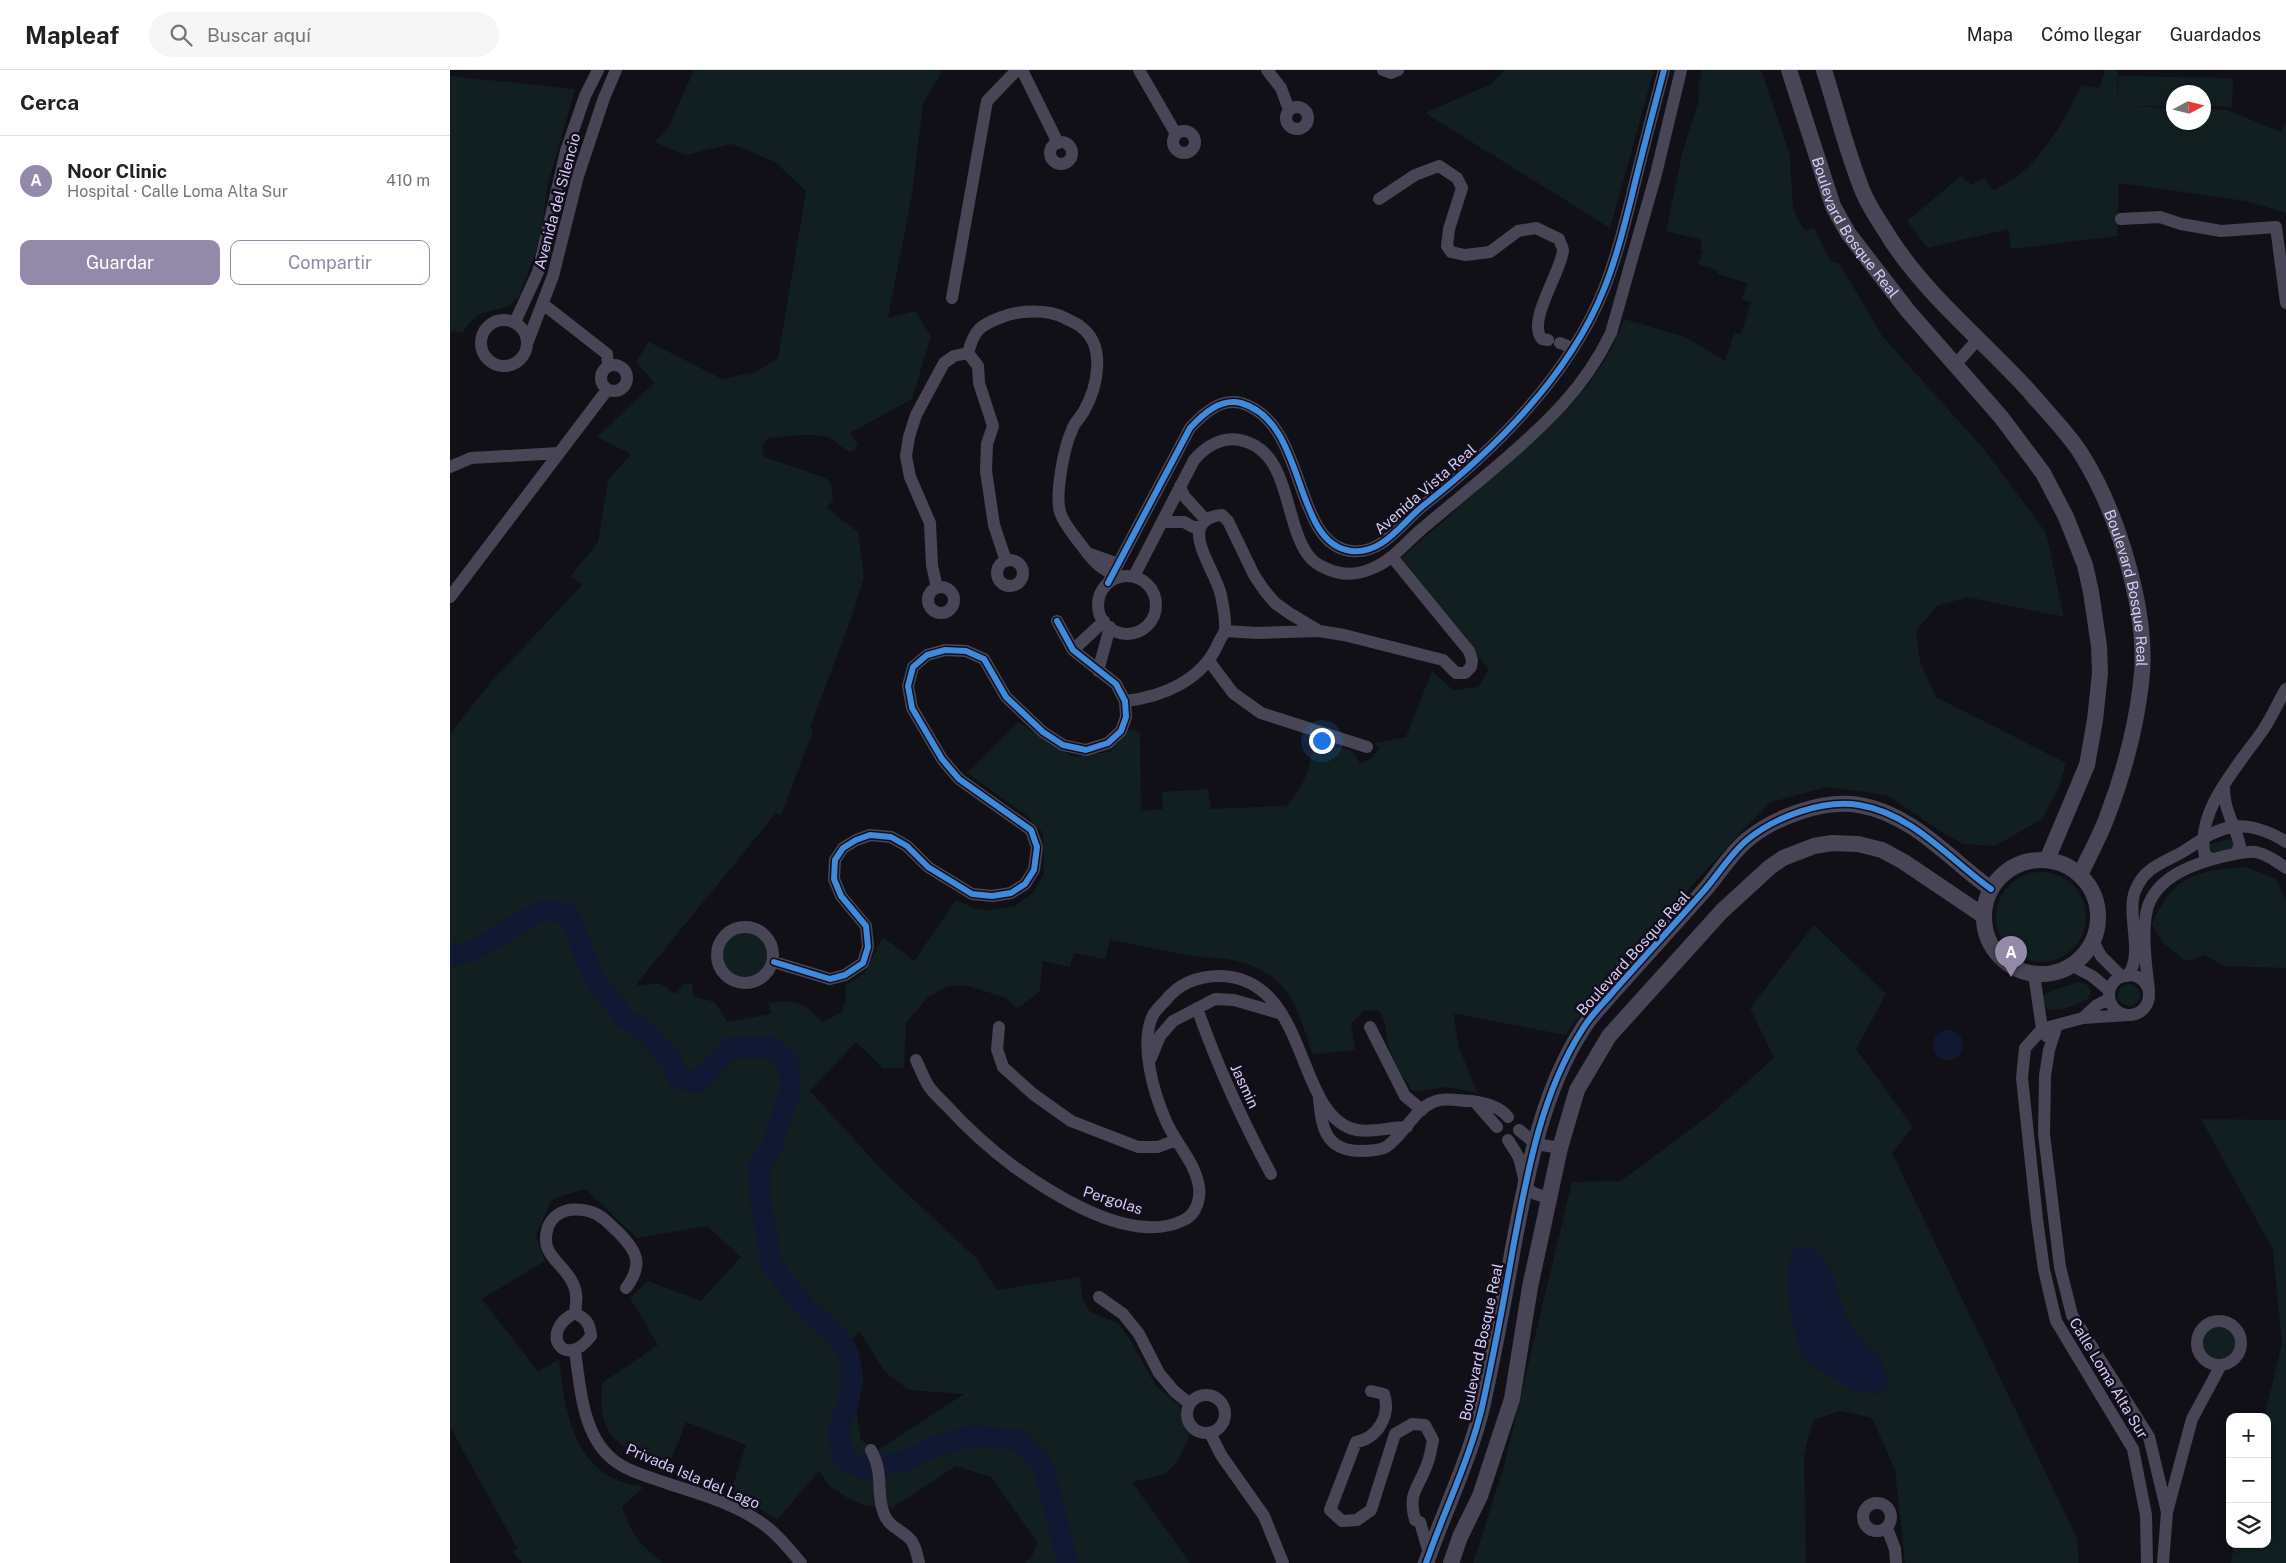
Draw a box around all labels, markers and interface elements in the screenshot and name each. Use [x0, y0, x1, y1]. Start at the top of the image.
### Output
search box [149, 12, 499, 57]
text: Mapleaf [25, 21, 119, 49]
icon: search [167, 21, 195, 49]
text: Buscar aquí [207, 24, 311, 46]
text: Mapa [1967, 24, 2013, 45]
text: Cómo llegar [2041, 24, 2142, 45]
text: Guardados [2170, 24, 2261, 45]
north arrow [2166, 85, 2211, 130]
text: Cerca [20, 90, 79, 115]
street label: Avenida del Silencio [531, 131, 583, 271]
street label: Boulevard Bosque Real [1809, 154, 1903, 301]
text: Noor Clinic [67, 160, 167, 182]
text: A [30, 171, 42, 190]
text: 410 m [386, 171, 430, 190]
text: Hospital · Calle Loma Alta Sur [67, 182, 288, 201]
button: Guardar [20, 240, 220, 285]
button: Compartir [230, 240, 430, 285]
street label: Avenida Vista Real [1371, 440, 1479, 538]
street label: Boulevard Bosque Real [2102, 507, 2151, 667]
your location [1309, 728, 1335, 754]
street label: Boulevard Bosque Real [1573, 888, 1693, 1018]
pin: A [1995, 936, 2027, 977]
street label: Jasmin [1227, 1061, 1263, 1111]
street label: Pergolas [1081, 1182, 1145, 1218]
street label: Boulevard Bosque Real [1456, 1262, 1506, 1422]
street label: Calle Loma Alta Sur [2066, 1315, 2152, 1442]
map controls [2226, 1413, 2271, 1548]
button: + [2226, 1413, 2271, 1458]
street label: Privada Isla del Lago [624, 1440, 762, 1512]
button: − [2226, 1458, 2271, 1503]
button: layers [2226, 1503, 2271, 1548]

